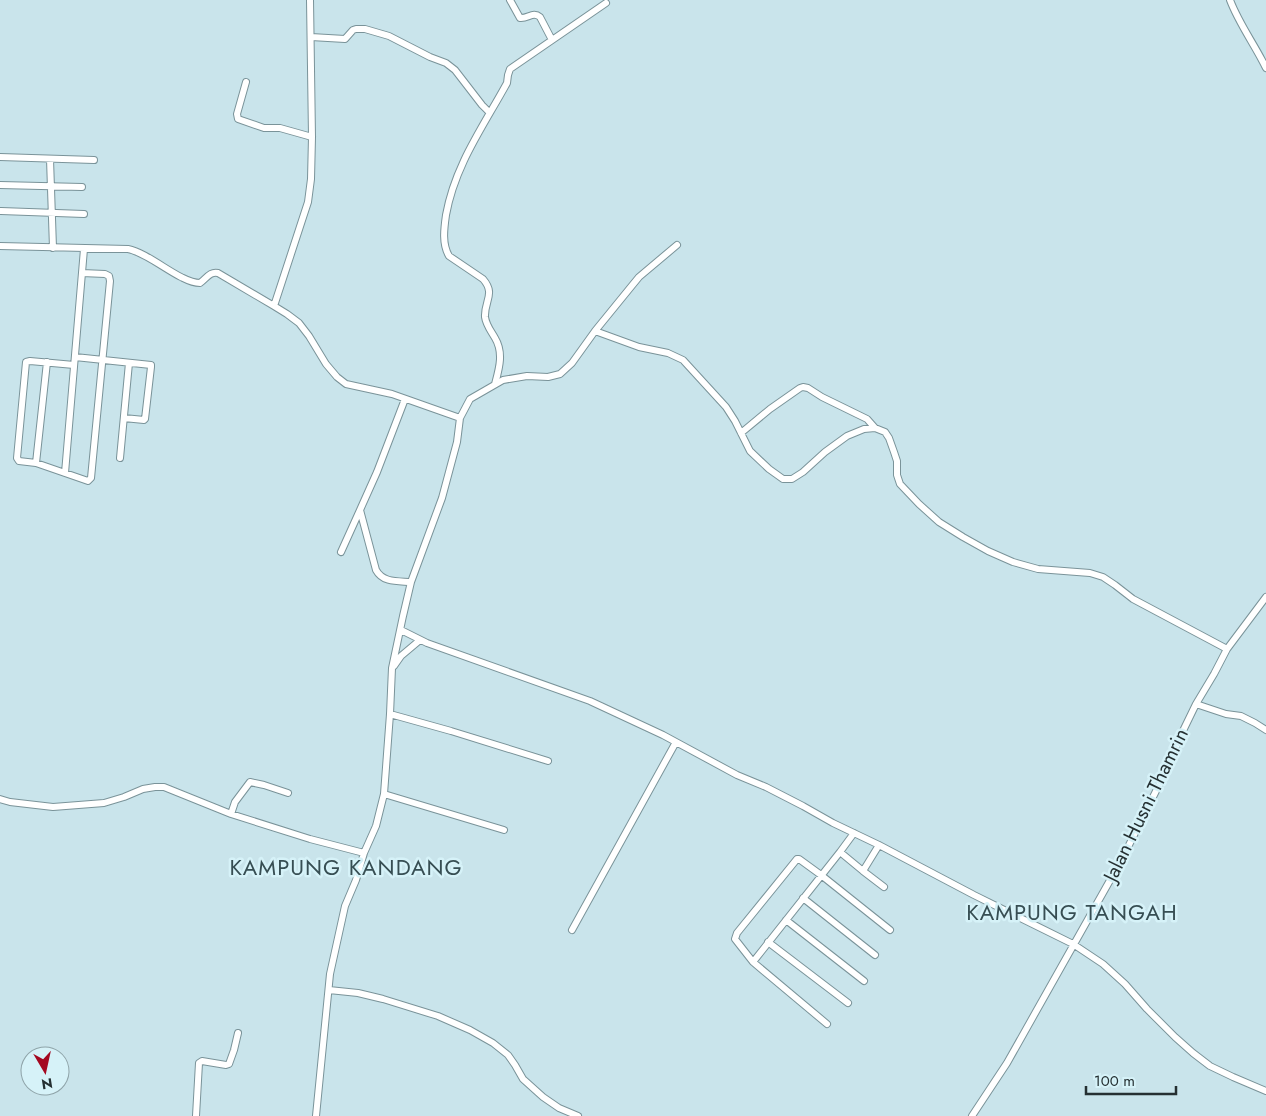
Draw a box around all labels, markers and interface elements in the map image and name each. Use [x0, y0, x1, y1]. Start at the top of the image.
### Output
street label: Jalan Husni Thamrin [1095, 723, 1196, 889]
district label: KAMPUNG KANDANG [229, 851, 463, 883]
district label: KAMPUNG TANGAH [966, 896, 1178, 928]
north arrow [20, 1046, 70, 1096]
scale bar [1086, 1064, 1176, 1096]
text: 100 m [1094, 1070, 1135, 1092]
text: N [40, 1073, 54, 1095]

